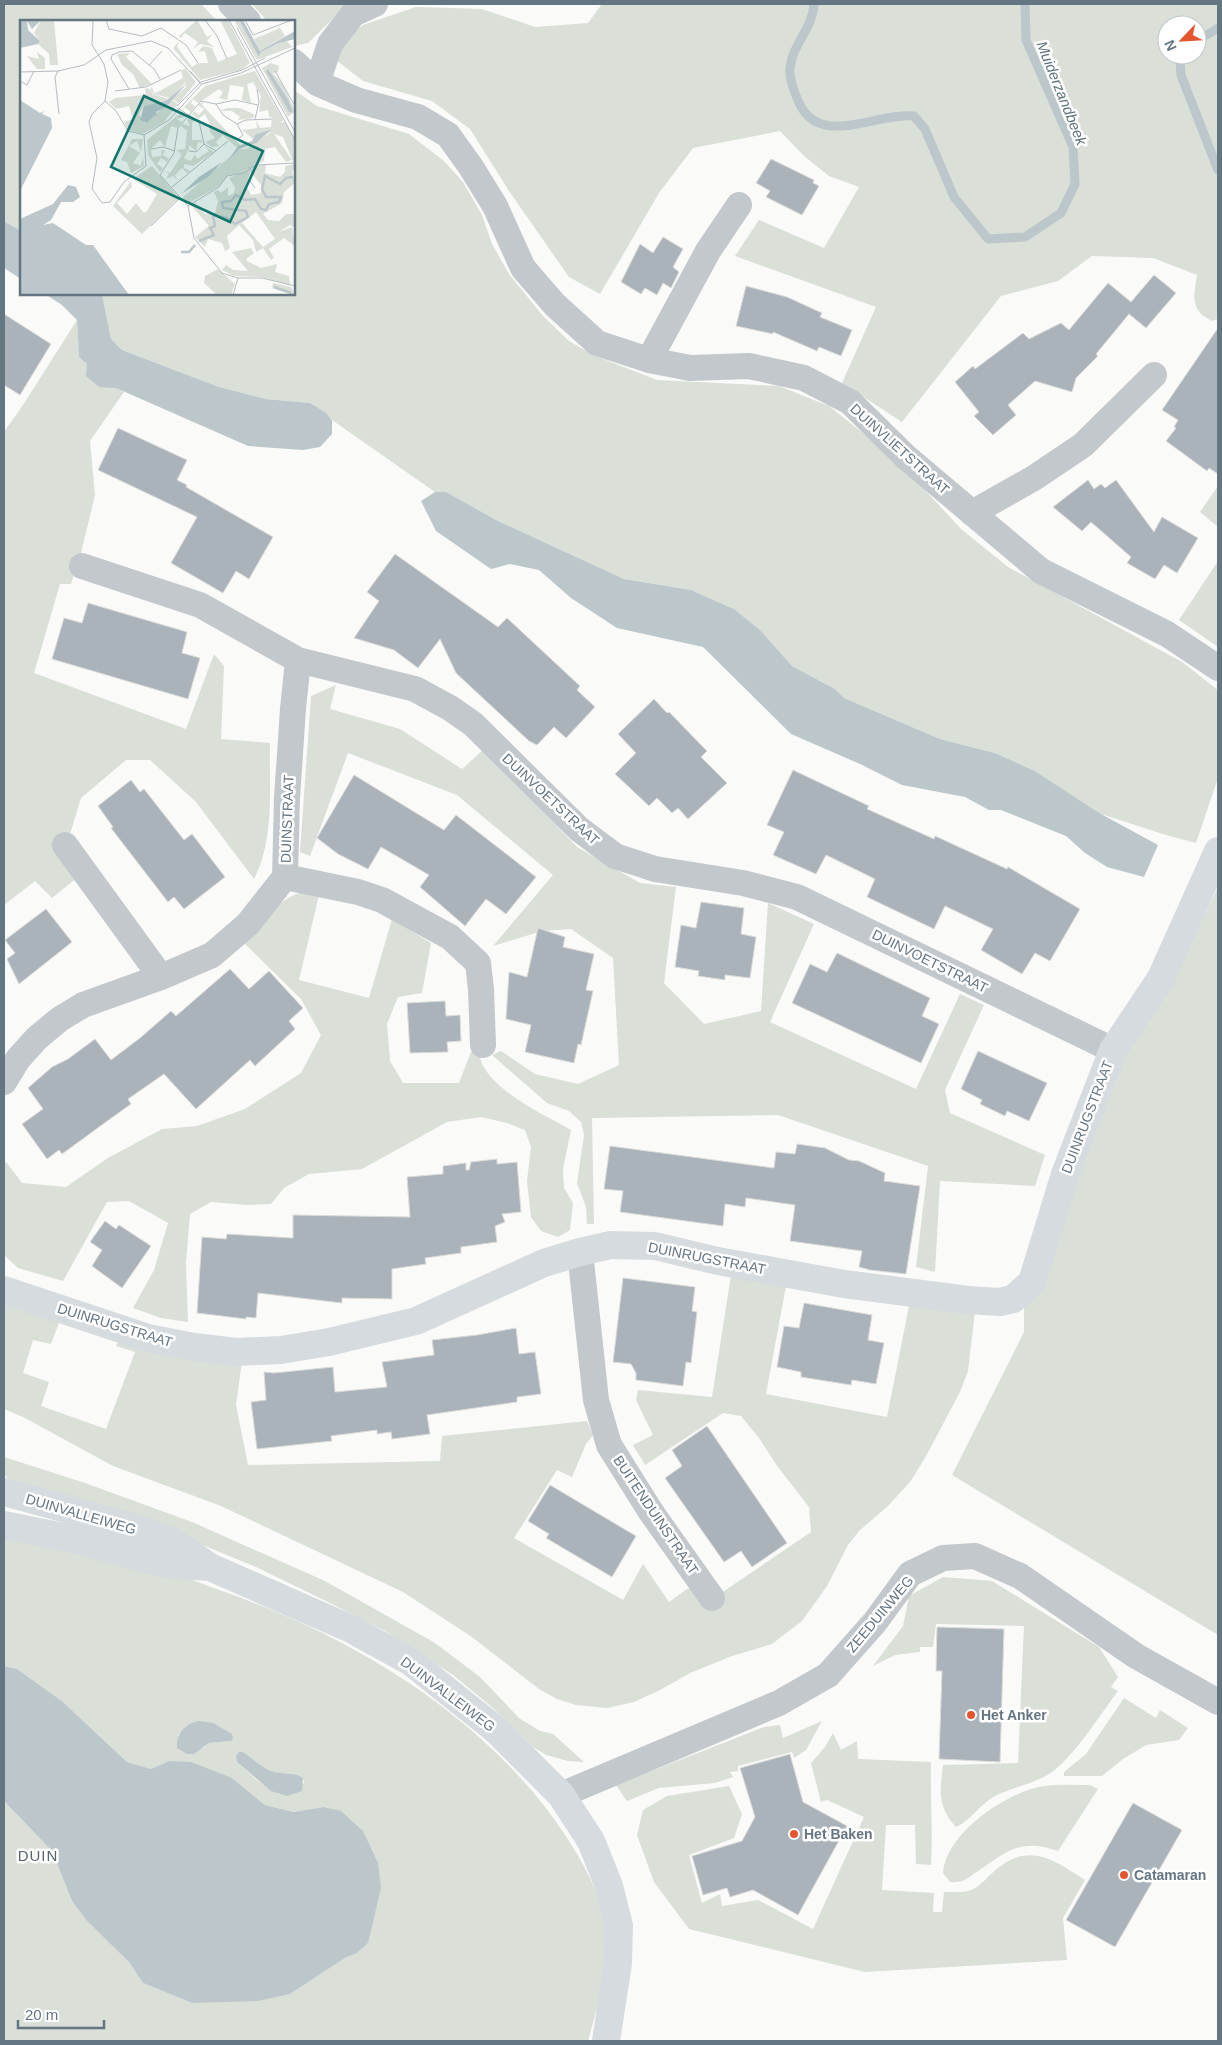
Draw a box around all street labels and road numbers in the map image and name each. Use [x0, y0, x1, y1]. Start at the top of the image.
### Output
street label: DUINVLIETSTRAAT [847, 400, 953, 498]
street label: DUINVOETSTRAAT [499, 750, 603, 848]
street label: DUINSTRAAT [277, 774, 297, 863]
street label: DUINVOETSTRAAT [870, 926, 991, 996]
street label: DUINRUGSTRAAT [1058, 1058, 1116, 1176]
street label: DUINRUGSTRAAT [647, 1239, 768, 1277]
street label: DUINRUGSTRAAT [56, 1300, 175, 1350]
street label: BUITENDUINSTRAAT [610, 1453, 702, 1578]
street label: DUINVALLEIWEG [24, 1491, 138, 1537]
street label: ZEEDUINWEG [843, 1573, 917, 1655]
street label: DUINVALLEIWEG [398, 1653, 498, 1735]

